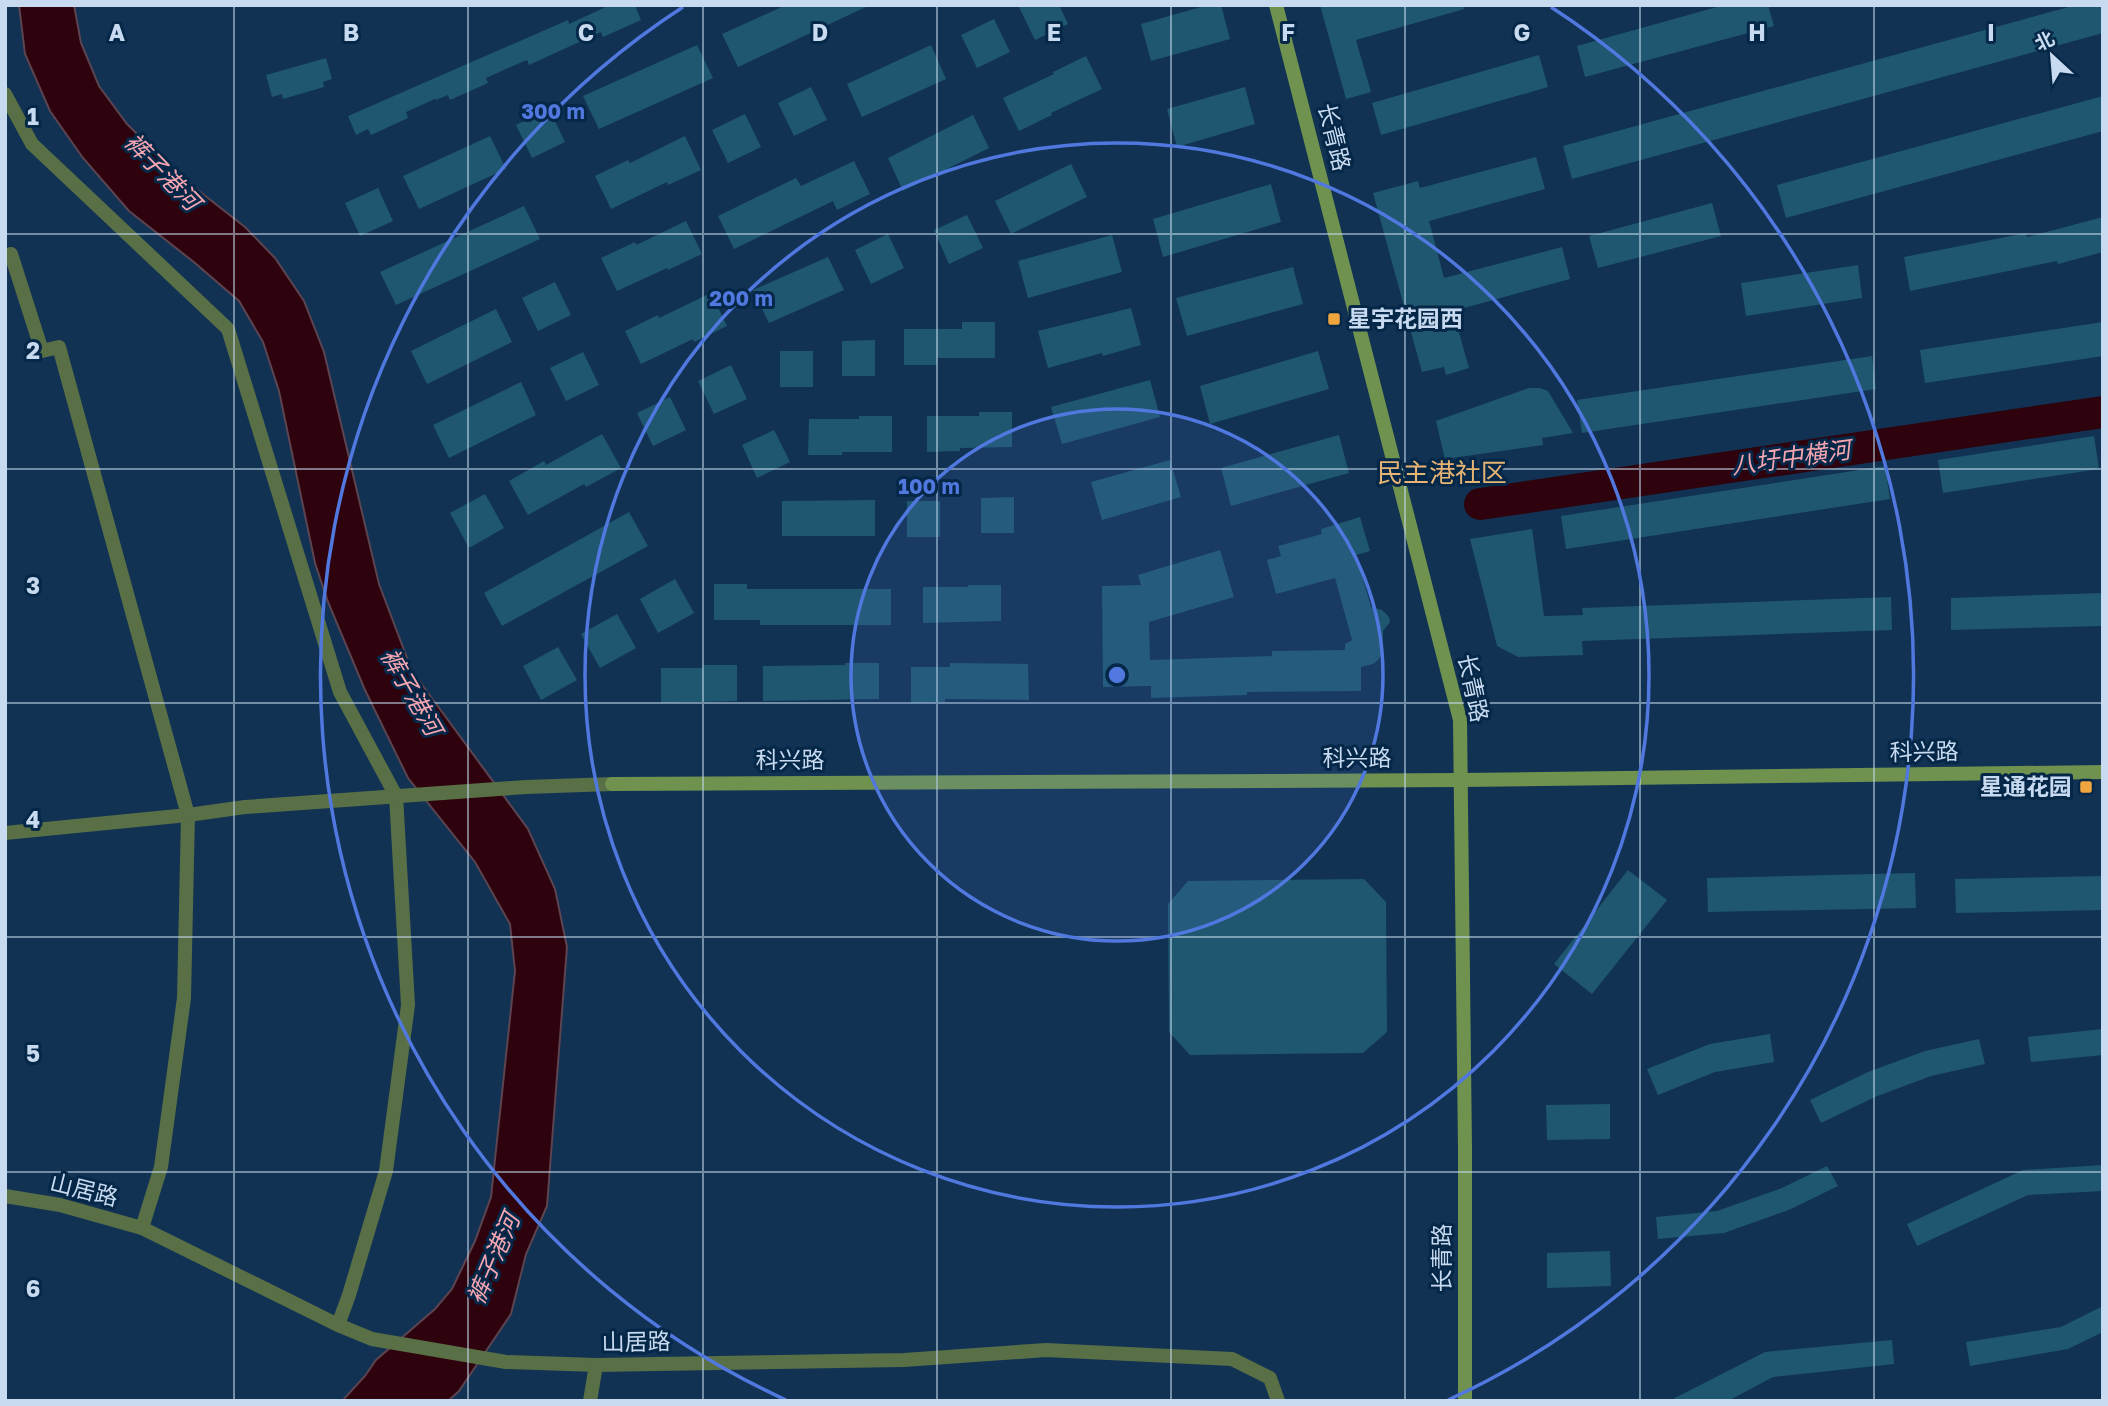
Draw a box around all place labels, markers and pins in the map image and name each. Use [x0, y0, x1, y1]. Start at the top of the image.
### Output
place label: 星宇花园西 [1348, 304, 1463, 332]
marker: 星宇花园西 [1326, 311, 1342, 327]
centre of rings [1105, 663, 1129, 687]
place label: 星通花园 [1980, 772, 2072, 800]
marker: 星通花园 [2078, 779, 2094, 795]

